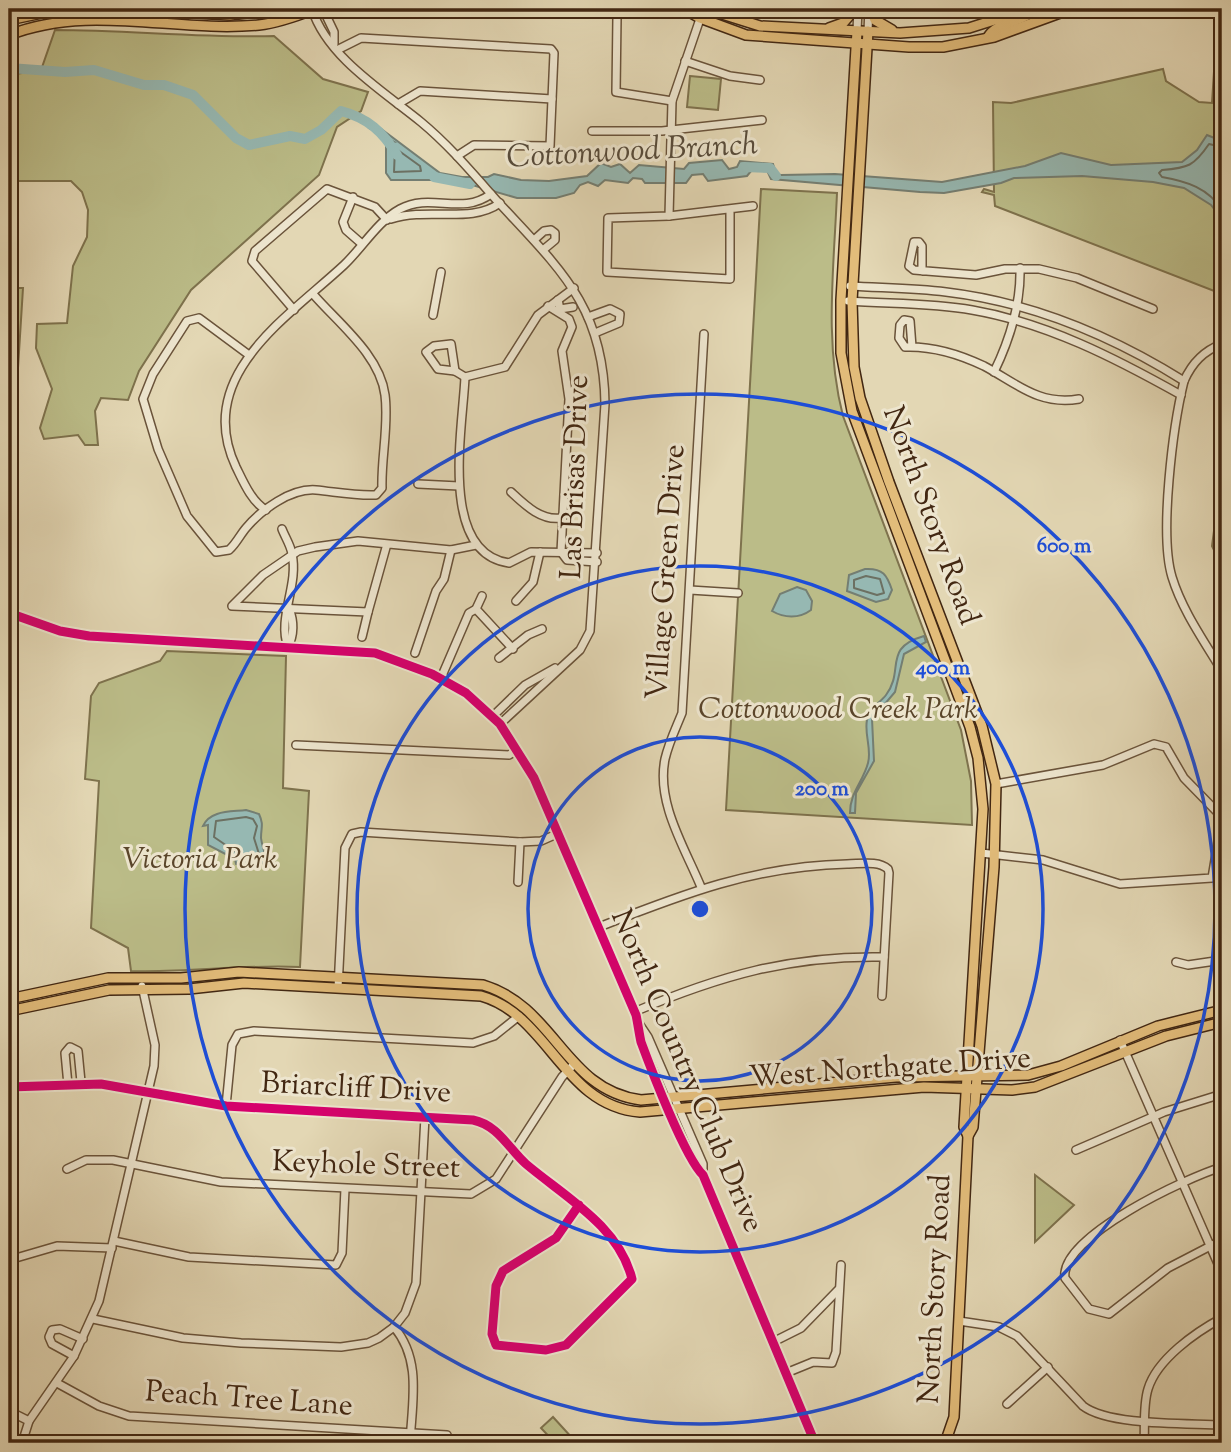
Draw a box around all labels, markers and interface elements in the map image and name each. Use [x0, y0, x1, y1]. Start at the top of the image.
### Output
water label: Cottonwood Branch [505, 122, 759, 182]
street label: Las Brisas Drive [551, 374, 601, 580]
street label: North Story Road [870, 401, 990, 631]
street label: Village Green Drive [637, 443, 697, 701]
text: 600 m [1037, 532, 1092, 562]
text: 400 m [915, 654, 971, 684]
park label: Cottonwood Creek Park [698, 689, 978, 732]
text: 200 m [795, 775, 850, 805]
park label: Victoria Park [122, 839, 278, 882]
centre of rings [688, 897, 712, 921]
street label: North Country Club Drive [598, 903, 774, 1239]
street label: West Northgate Drive [748, 1038, 1032, 1100]
street label: Briarcliff Drive [260, 1063, 452, 1115]
street label: Keyhole Street [271, 1141, 461, 1191]
street label: North Story Road [909, 1173, 963, 1405]
street label: Peach Tree Lane [144, 1371, 354, 1429]

